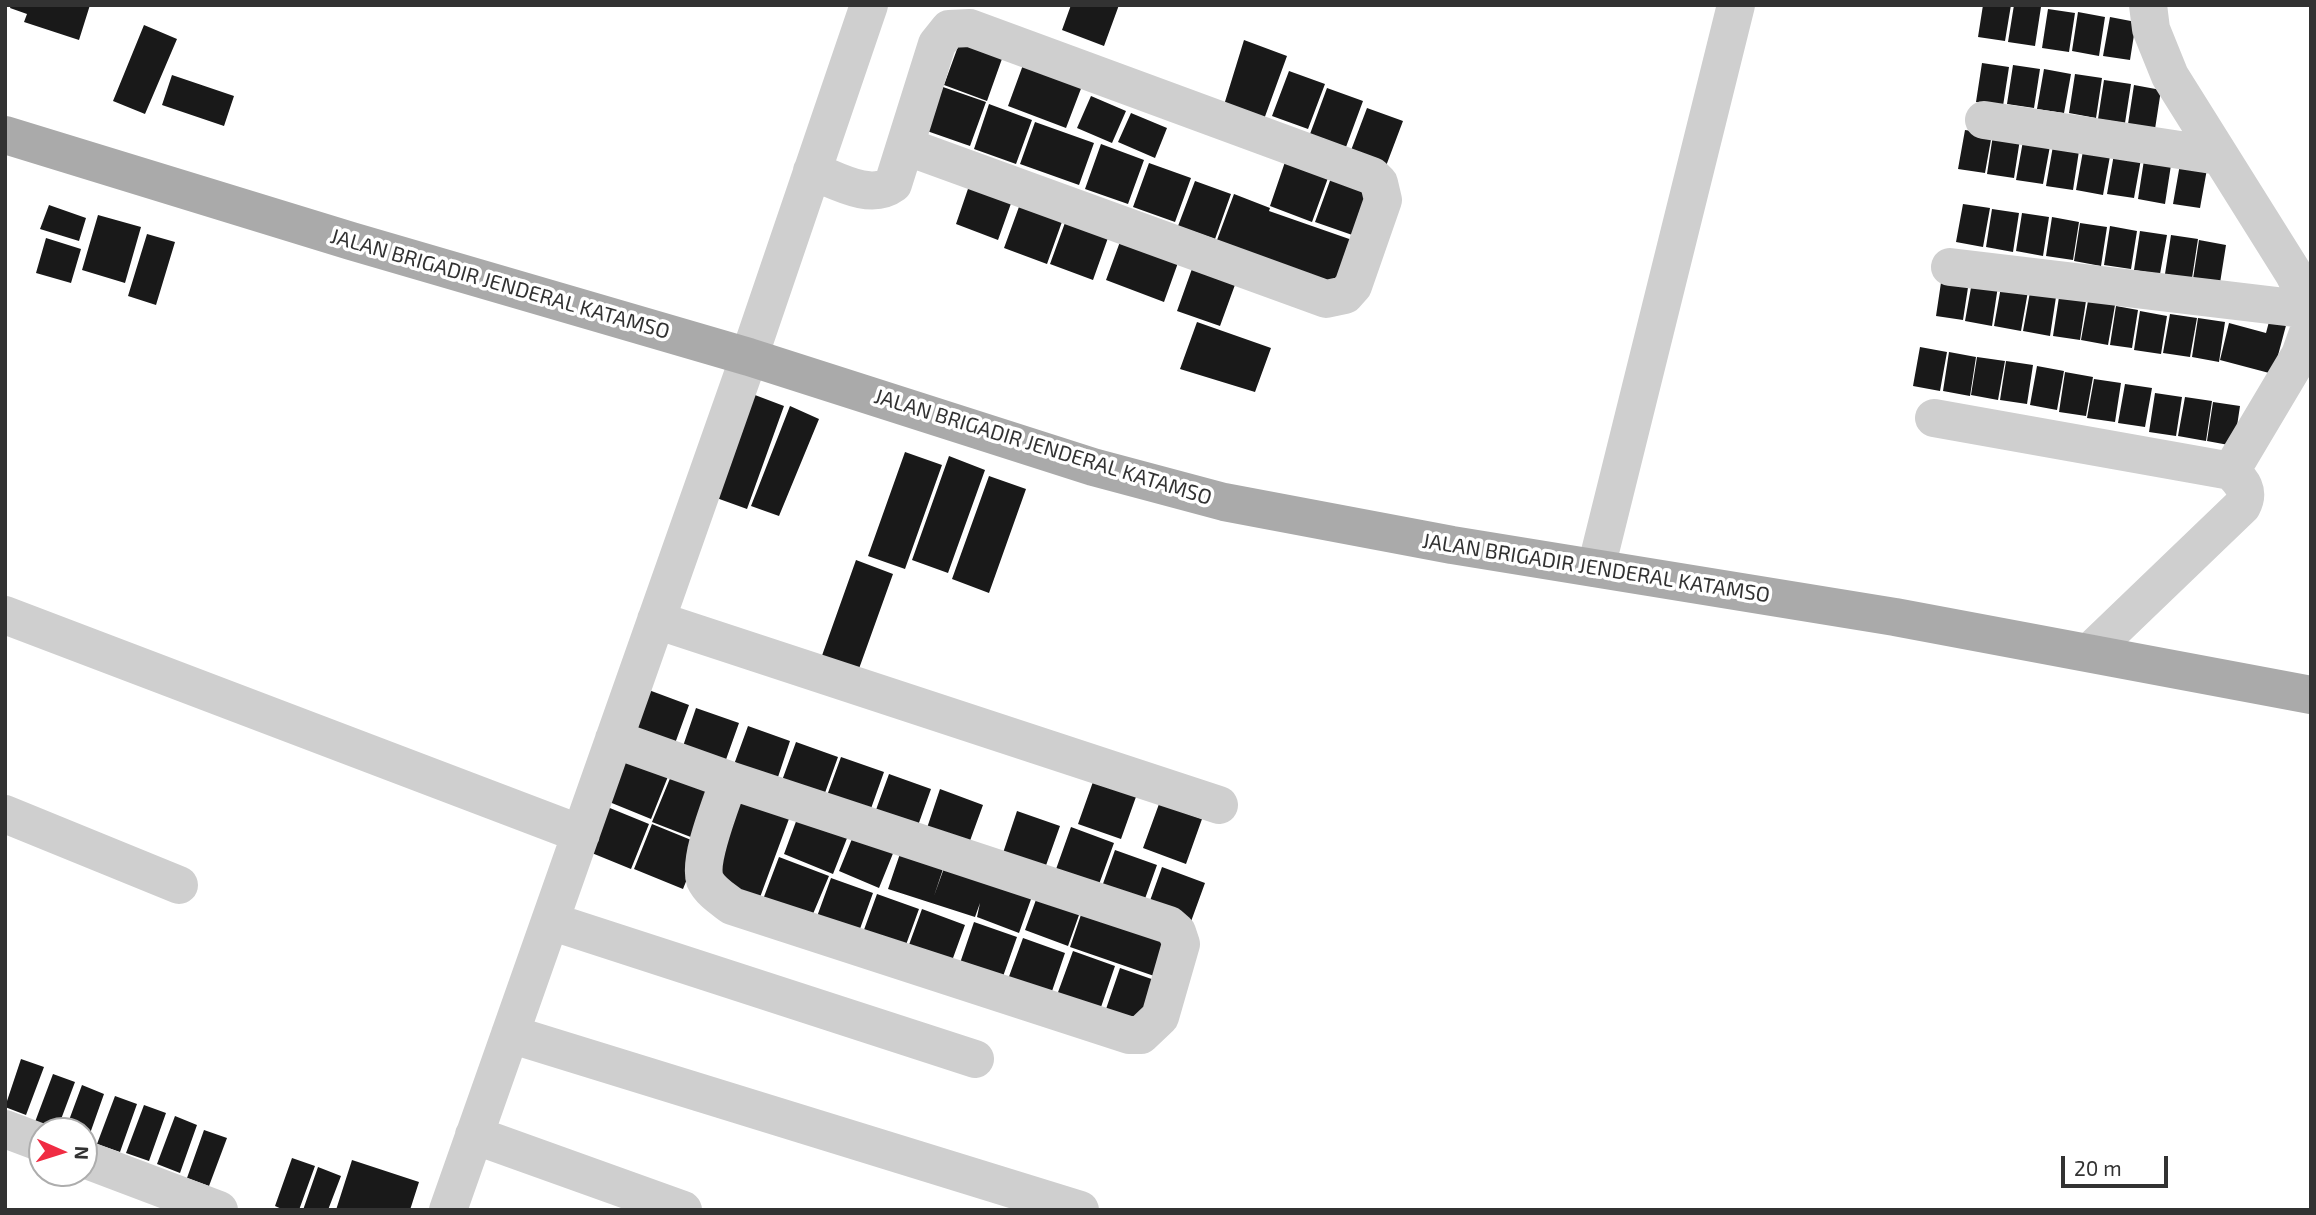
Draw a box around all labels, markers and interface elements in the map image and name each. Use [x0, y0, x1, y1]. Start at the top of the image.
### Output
street label: JALAN BRIGADIR JENDERAL KATAMSO [327, 223, 673, 345]
street label: JALAN BRIGADIR JENDERAL KATAMSO [871, 384, 1215, 510]
street label: JALAN BRIGADIR JENDERAL KATAMSO [1420, 528, 1772, 608]
north arrow [28, 1117, 98, 1187]
scale bar [2064, 1142, 2171, 1186]
text: N [71, 1146, 94, 1160]
text: 20 m [2074, 1155, 2122, 1180]

